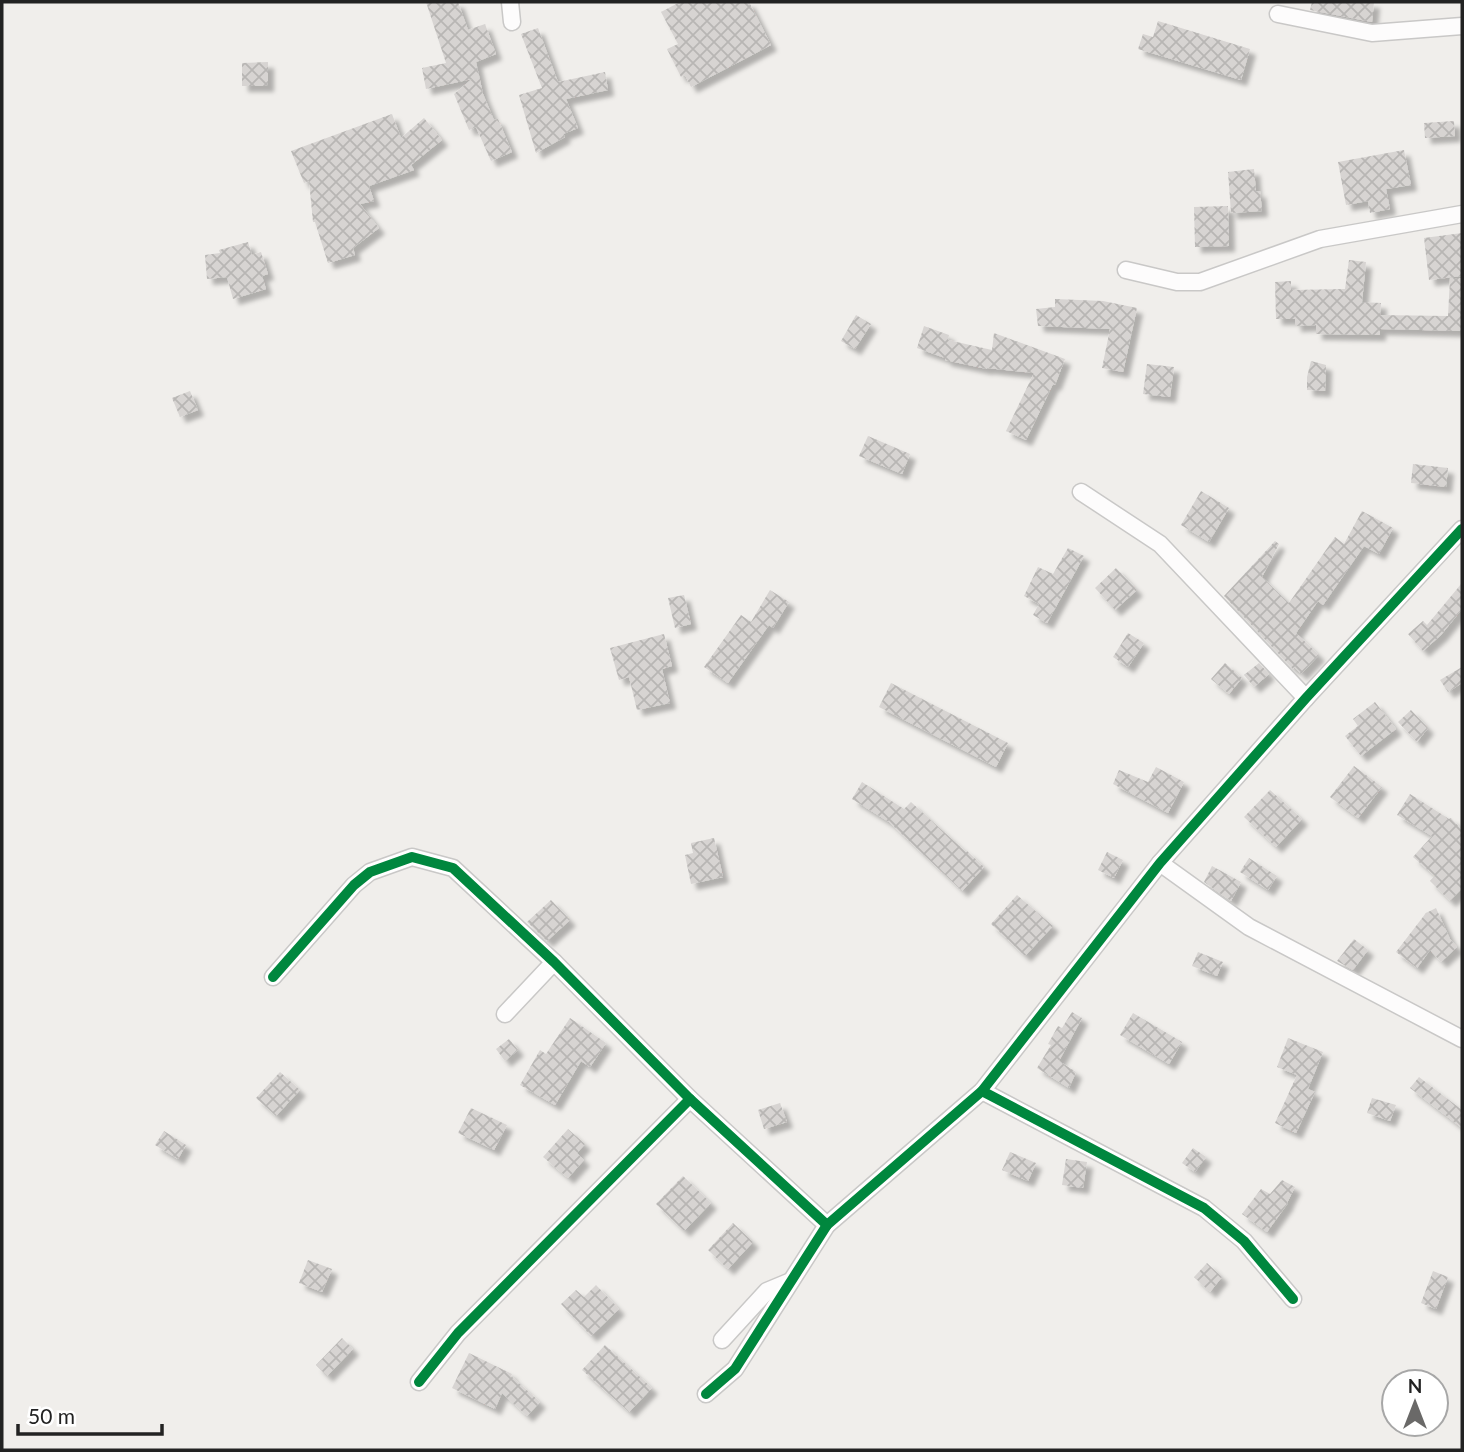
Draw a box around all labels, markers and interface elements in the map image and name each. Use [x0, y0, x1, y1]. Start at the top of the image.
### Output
north arrow [1380, 1368, 1450, 1438]
text: N [1408, 1374, 1422, 1397]
scale bar [18, 1392, 161, 1436]
text: 50 m [28, 1403, 75, 1428]

